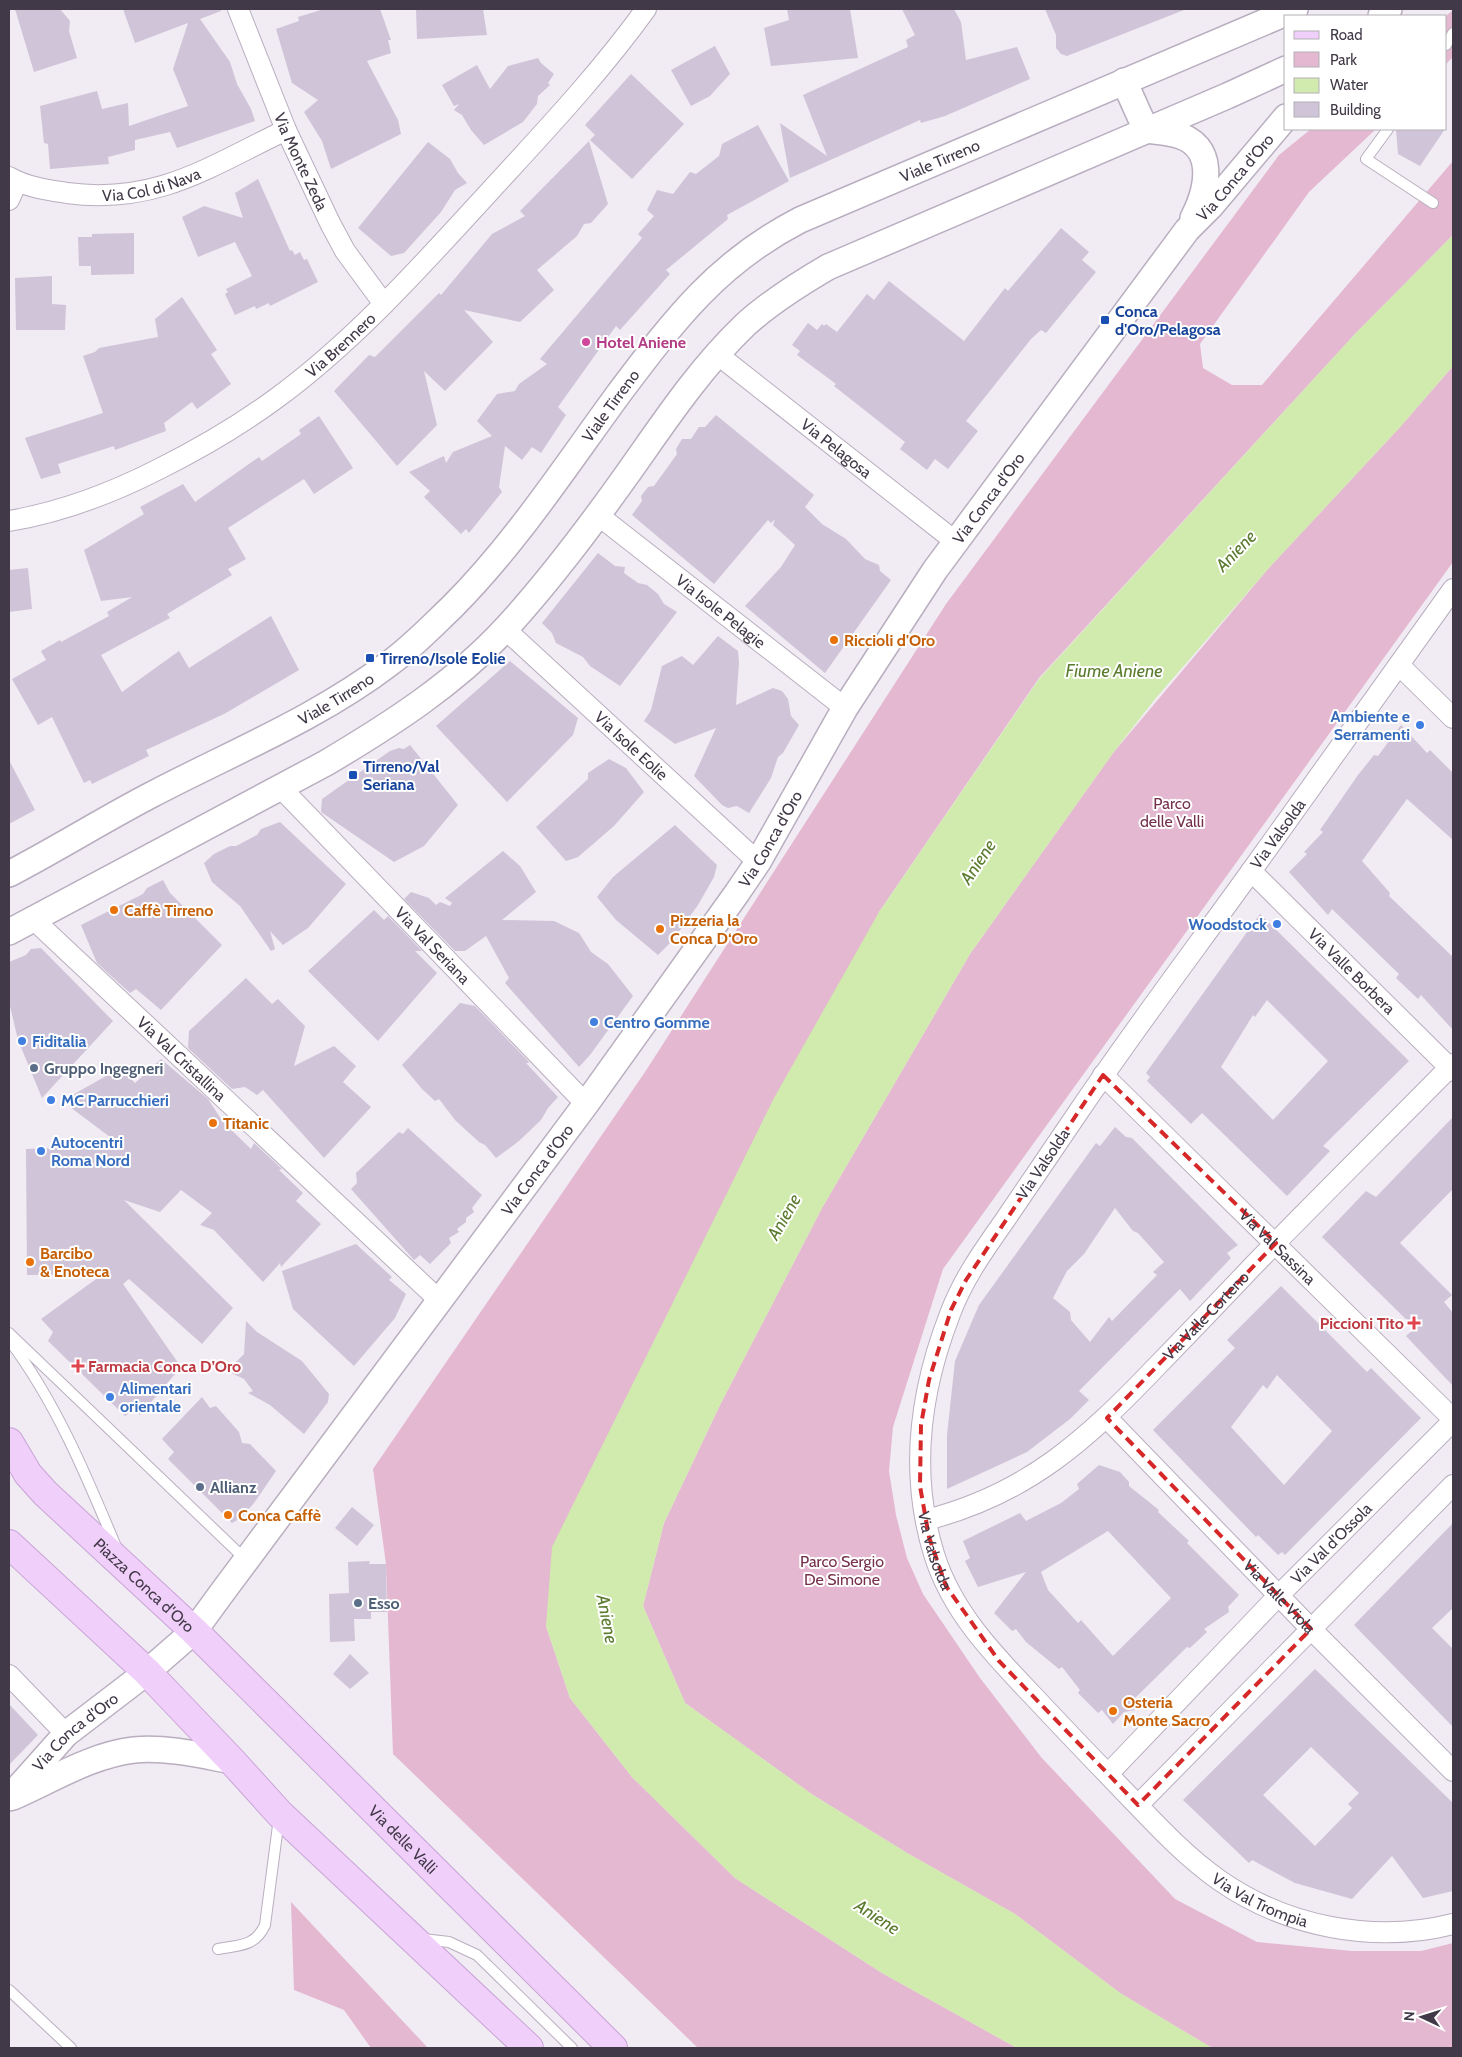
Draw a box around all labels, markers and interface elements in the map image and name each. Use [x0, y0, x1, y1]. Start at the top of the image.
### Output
legend [1284, 15, 1447, 130]
text: Road [1330, 26, 1363, 44]
text: Park [1330, 51, 1357, 69]
text: Water [1330, 76, 1368, 94]
text: Building [1330, 101, 1381, 119]
street label: Via Monte Zeda [270, 110, 332, 214]
street label: Via Conca d'Oro [1192, 130, 1278, 225]
street label: Viale Tirreno [897, 135, 983, 186]
street label: Via Col di Nava [102, 163, 203, 205]
place label: Conca d'Oro/Pelagosa [1115, 302, 1221, 339]
street label: Via Brennero [302, 308, 379, 381]
marker: Conca d'Oro/Pelagosa [1099, 314, 1111, 326]
place label: Hotel Aniene [596, 333, 686, 352]
marker: Hotel Aniene [580, 336, 592, 348]
street label: Viale Tirreno [578, 365, 643, 445]
street label: Via Pelagosa [797, 414, 876, 482]
street label: Via Conca d'Oro [948, 449, 1028, 547]
water label: Aniene [1210, 526, 1261, 577]
street label: Via Isole Pelagie [672, 570, 770, 652]
place label: Riccioli d'Oro [844, 631, 935, 650]
marker: Riccioli d'Oro [828, 634, 840, 646]
place label: Tirreno/Isole Eolie [380, 649, 505, 668]
marker: Tirreno/Isole Eolie [364, 652, 376, 664]
water label: Fiume Aniene [1066, 660, 1162, 682]
street label: Viale Tirreno [295, 668, 377, 729]
street label: Via Isole Eolie [591, 707, 672, 784]
place label: Ambiente e Serramenti [1331, 707, 1410, 744]
marker: Ambiente e Serramenti [1414, 719, 1426, 731]
place label: Tirreno/Val Seriana [363, 757, 439, 794]
marker: Tirreno/Val Seriana [347, 769, 359, 781]
street label: Via Conca d'Oro [734, 787, 806, 891]
park label: Parco delle Valli [1140, 794, 1204, 831]
street label: Via Valsolda [1246, 795, 1310, 873]
water label: Aniene [955, 835, 1001, 889]
place label: Caffè Tirreno [124, 901, 213, 920]
street label: Via Val Seriana [391, 903, 474, 988]
marker: Caffè Tirreno [108, 904, 120, 916]
place label: Pizzeria la Conca D‘Oro [670, 911, 758, 948]
place label: Woodstock [1188, 915, 1267, 934]
marker: Woodstock [1271, 918, 1283, 930]
marker: Pizzeria la Conca D‘Oro [654, 923, 666, 935]
street label: Via Valle Borbera [1305, 924, 1399, 1018]
street label: Via Val Cristallina [133, 1012, 230, 1105]
place label: Centro Gomme [604, 1013, 710, 1032]
marker: Centro Gomme [588, 1016, 600, 1028]
place label: Fiditalia [32, 1032, 87, 1051]
marker: Fiditalia [16, 1035, 28, 1047]
place label: Gruppo Ingegneri [44, 1059, 163, 1078]
marker: Gruppo Ingegneri [28, 1062, 40, 1074]
place label: MC Parrucchieri [61, 1091, 169, 1110]
marker: MC Parrucchieri [45, 1094, 57, 1106]
place label: Titanic [223, 1114, 269, 1133]
marker: Titanic [207, 1117, 219, 1129]
street label: Via Conca d'Oro [497, 1120, 577, 1219]
street label: Via Valsolda [1012, 1125, 1074, 1203]
place label: Autocentri Roma Nord [51, 1133, 130, 1170]
marker: Autocentri Roma Nord [35, 1145, 47, 1157]
water label: Aniene [762, 1190, 806, 1245]
street label: Via Val Sassina [1236, 1205, 1320, 1289]
place label: Barcibo & Enoteca [40, 1244, 110, 1281]
marker: Barcibo & Enoteca [24, 1256, 36, 1268]
street label: Via Valle Corteno [1159, 1267, 1253, 1364]
place label: Piccioni Tito [1320, 1314, 1404, 1333]
marker: Piccioni Tito [1408, 1317, 1420, 1329]
place label: Farmacia Conca D’Oro [88, 1357, 241, 1376]
marker: Farmacia Conca D’Oro [72, 1360, 84, 1372]
place label: Alimentari orientale [120, 1379, 191, 1416]
marker: Alimentari orientale [104, 1391, 116, 1403]
place label: Allianz [210, 1478, 257, 1497]
marker: Allianz [194, 1481, 206, 1493]
street label: Via Val d'Ossola [1286, 1498, 1376, 1588]
place label: Conca Caffè [238, 1506, 321, 1525]
marker: Conca Caffè [222, 1509, 234, 1521]
street label: Via Valsolda [915, 1509, 957, 1593]
street label: Piazza Conca d'Oro [90, 1534, 199, 1636]
park label: Parco Sergio De Simone [800, 1552, 884, 1589]
street label: Via Valle Viola [1239, 1555, 1320, 1637]
water label: Aniene [591, 1592, 622, 1645]
place label: Esso [368, 1594, 400, 1613]
marker: Esso [352, 1597, 364, 1609]
street label: Via Conca d'Oro [28, 1688, 122, 1775]
place label: Osteria Monte Sacro [1123, 1693, 1210, 1730]
marker: Osteria Monte Sacro [1107, 1705, 1119, 1717]
street label: Via delle Valli [365, 1801, 442, 1877]
street label: Via Val Trompia [1209, 1869, 1310, 1931]
water label: Aniene [850, 1894, 904, 1940]
north arrow [1397, 1992, 1447, 2042]
text: N [1400, 2011, 1418, 2022]

